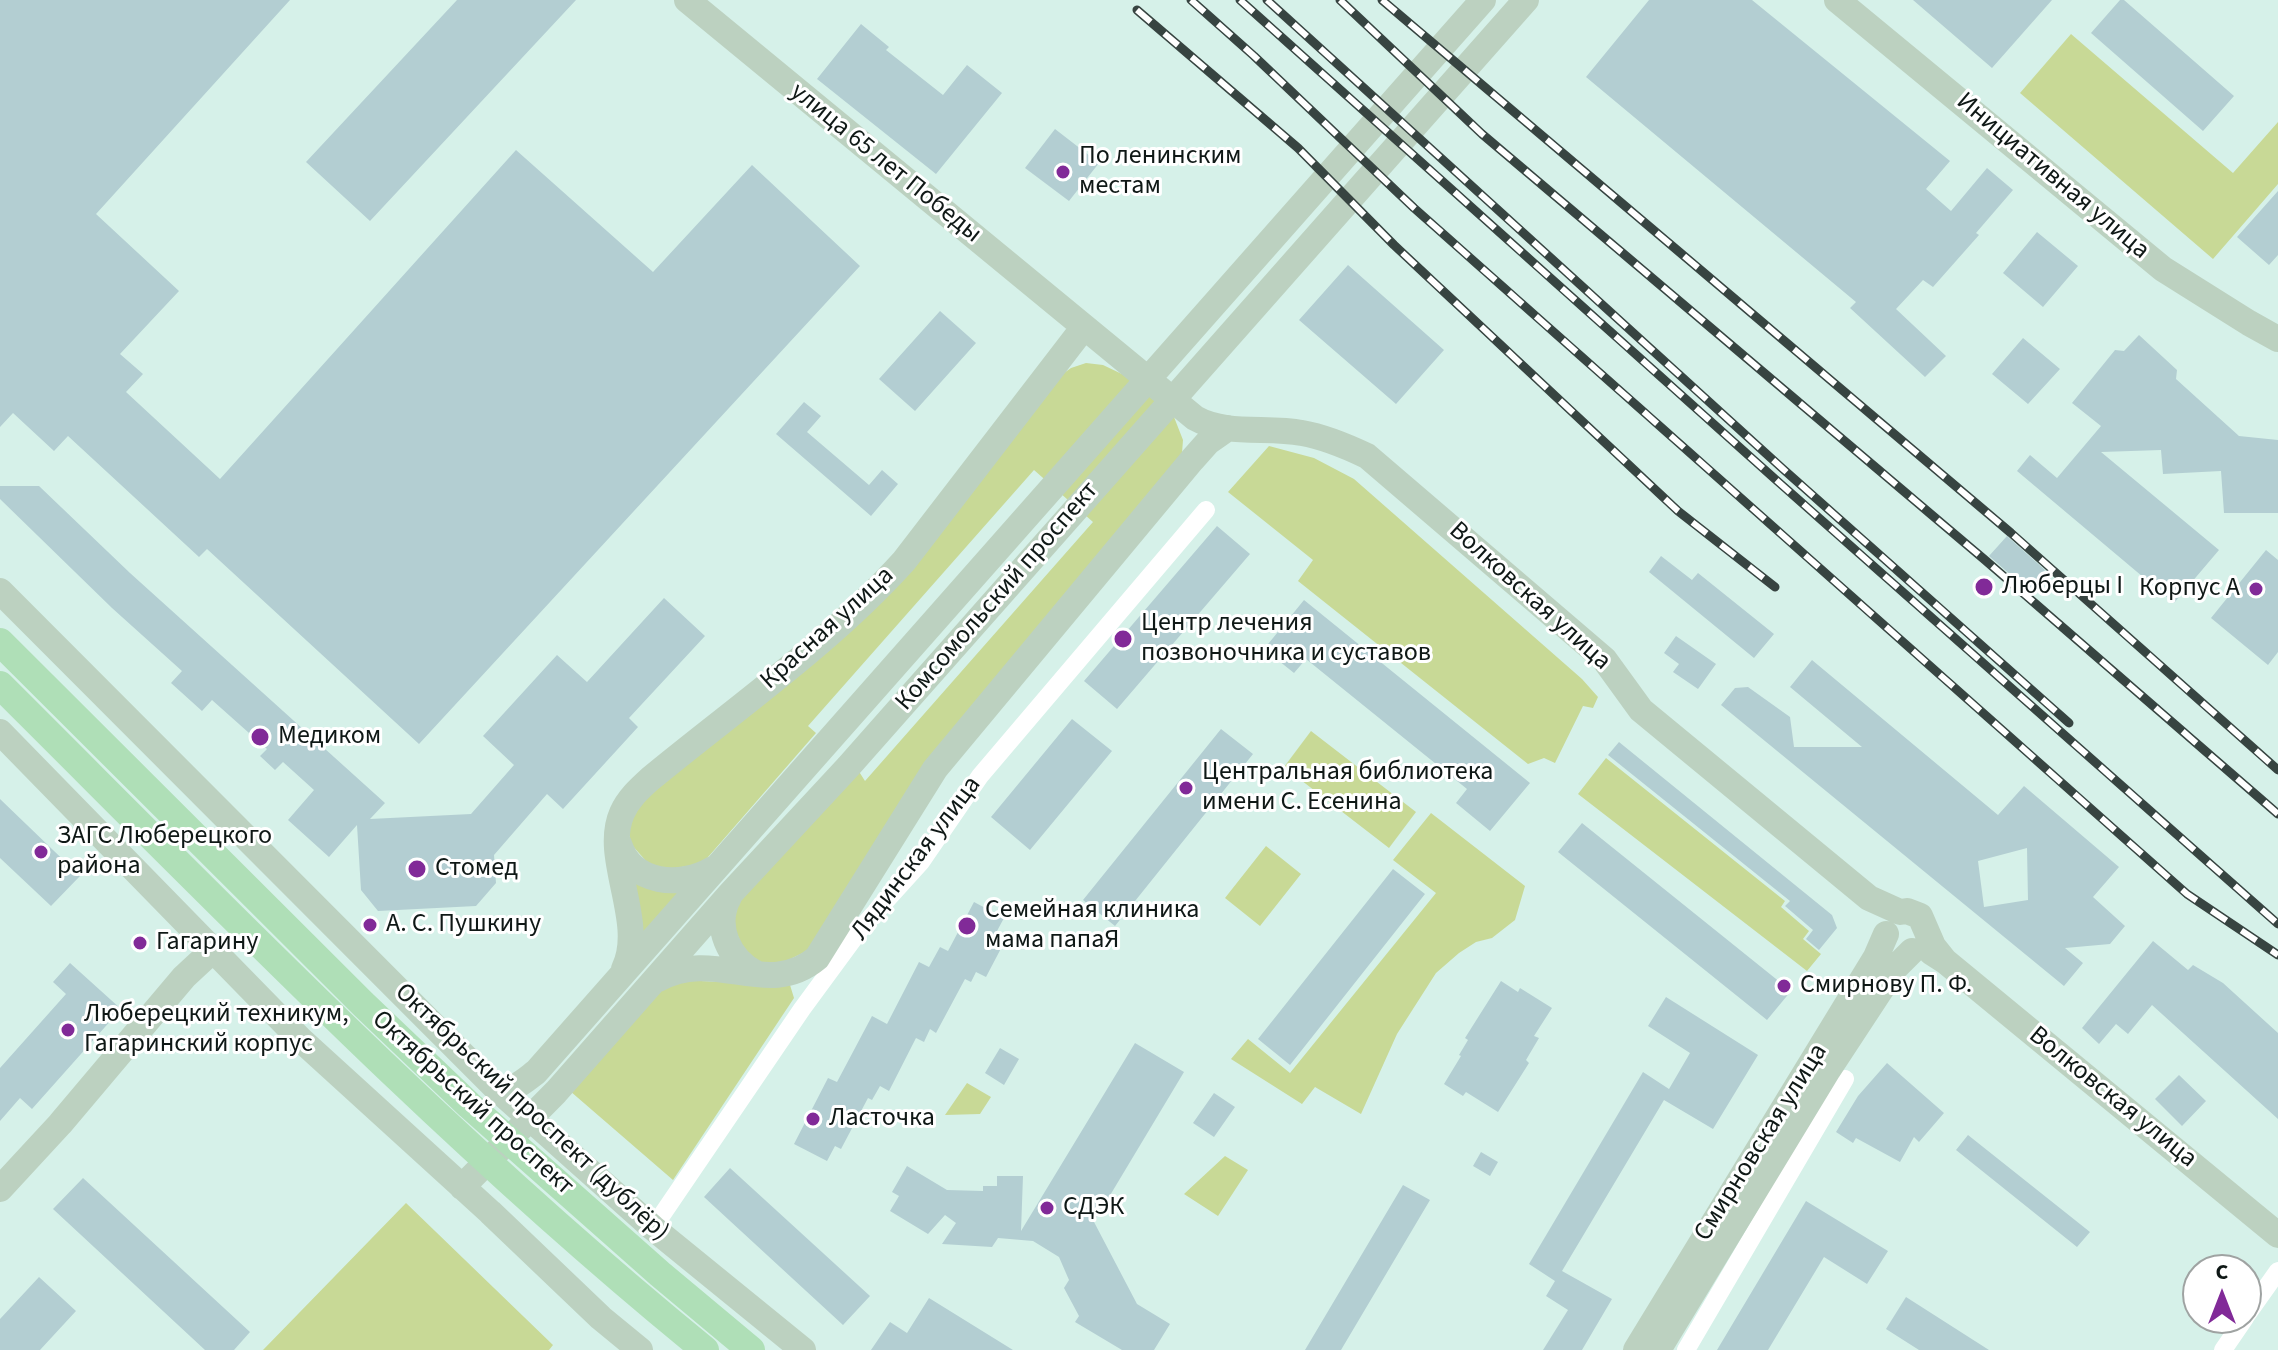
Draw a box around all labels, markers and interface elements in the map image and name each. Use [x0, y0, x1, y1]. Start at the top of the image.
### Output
street label: улица 65 лет Победы [783, 77, 987, 251]
street label: Инициативная улица [1949, 87, 2155, 267]
place label: По ленинским местам [1079, 141, 1242, 202]
marker: По ленинским местам [1054, 163, 1072, 181]
street label: Комсомольский проспект [890, 476, 1106, 718]
street label: Волковская улица [1442, 516, 1616, 678]
street label: Красная улица [755, 561, 901, 697]
place label: Люберцы I [2002, 571, 2123, 603]
place label: Корпус А [2139, 573, 2240, 605]
marker: Люберцы I [1973, 576, 1995, 598]
marker: Корпус А [2247, 580, 2265, 598]
place label: Центр лечения позвоночника и суставов [1141, 608, 1431, 670]
marker: Центр лечения позвоночника и суставов [1112, 628, 1134, 650]
place label: Медиком [278, 721, 381, 753]
marker: Медиком [249, 726, 271, 748]
place label: Центральная библиотека имени С. Есенина [1202, 757, 1493, 818]
street label: Лядинская улица [845, 771, 989, 947]
marker: Центральная библиотека имени С. Есенина [1177, 779, 1195, 797]
place label: ЗАГС Люберецкого района [57, 821, 272, 882]
marker: ЗАГС Люберецкого района [32, 843, 50, 861]
place label: Стомед [435, 853, 518, 885]
marker: Стомед [406, 858, 428, 880]
place label: Семейная клиника мама папаЯ [985, 895, 1199, 956]
place label: А. С. Пушкину [386, 909, 541, 941]
marker: Семейная клиника мама папаЯ [956, 915, 978, 937]
marker: А. С. Пушкину [361, 916, 379, 934]
place label: Гагарину [156, 927, 258, 959]
marker: Гагарину [131, 934, 149, 952]
place label: Смирнову П. Ф. [1800, 970, 1972, 1002]
marker: Смирнову П. Ф. [1775, 977, 1793, 995]
street label: Октябрьский проспект (дублёр) [387, 978, 675, 1248]
place label: Люберецкий техникум, Гагаринский корпус [84, 999, 349, 1060]
street label: Октябрьский проспект [365, 1005, 579, 1203]
marker: Люберецкий техникум, Гагаринский корпус [59, 1021, 77, 1039]
street label: Волковская улица [2022, 1021, 2202, 1175]
street label: Смирновская улица [1689, 1039, 1835, 1247]
place label: Ласточка [829, 1103, 935, 1135]
marker: Ласточка [804, 1110, 822, 1128]
place label: СДЭК [1063, 1192, 1124, 1224]
marker: СДЭК [1038, 1199, 1056, 1217]
north arrow [2182, 1254, 2262, 1334]
text: С [2216, 1256, 2228, 1288]

